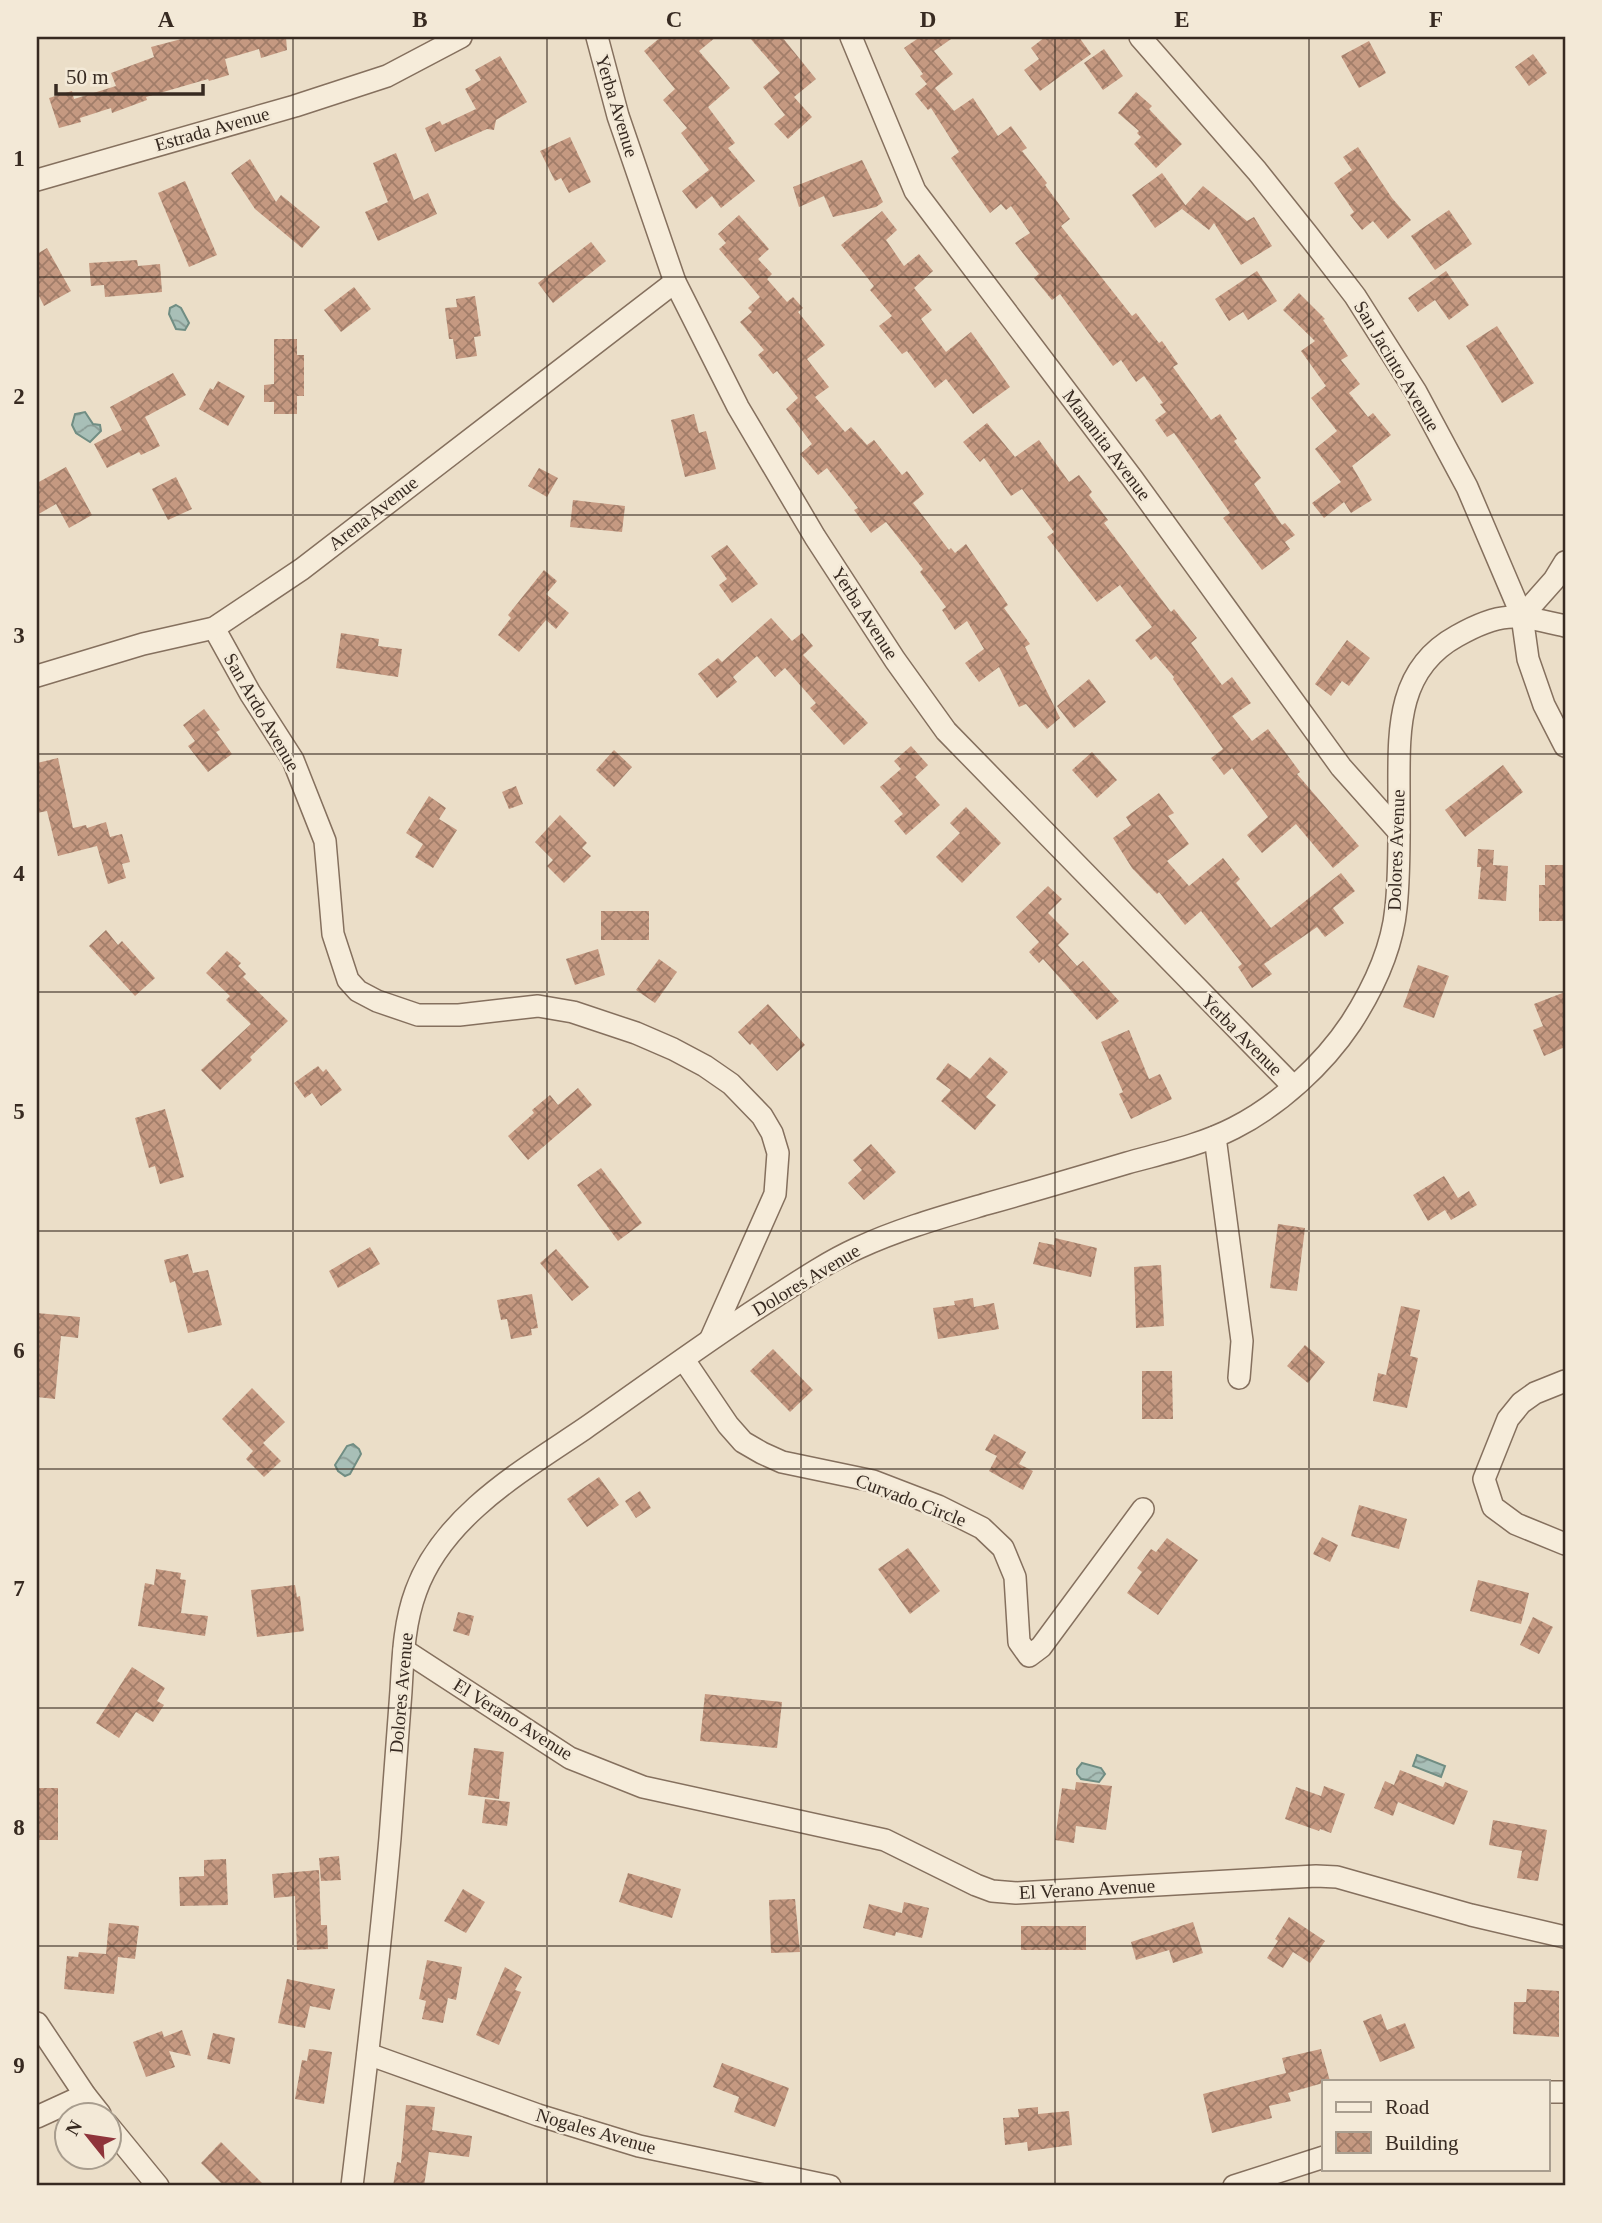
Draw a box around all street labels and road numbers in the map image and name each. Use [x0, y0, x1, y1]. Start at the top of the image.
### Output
street label: Yerba Avenue [591, 52, 643, 160]
street label: Estrada Avenue [152, 103, 272, 155]
street label: San Jacinto Avenue [1350, 297, 1444, 435]
street label: Mananita Avenue [1059, 386, 1155, 504]
street label: Arena Avenue [324, 472, 422, 554]
street label: Yerba Avenue [827, 563, 903, 663]
street label: San Ardo Avenue [220, 649, 304, 775]
street label: Dolores Avenue [1383, 789, 1409, 911]
street label: Yerba Avenue [1197, 990, 1287, 1080]
street label: Dolores Avenue [748, 1240, 864, 1320]
street label: Curvado Circle [853, 1469, 969, 1531]
street label: Dolores Avenue [385, 1632, 417, 1754]
street label: El Verano Avenue [450, 1674, 576, 1764]
street label: El Verano Avenue [1018, 1875, 1156, 1903]
street label: Nogales Avenue [534, 2104, 658, 2158]

